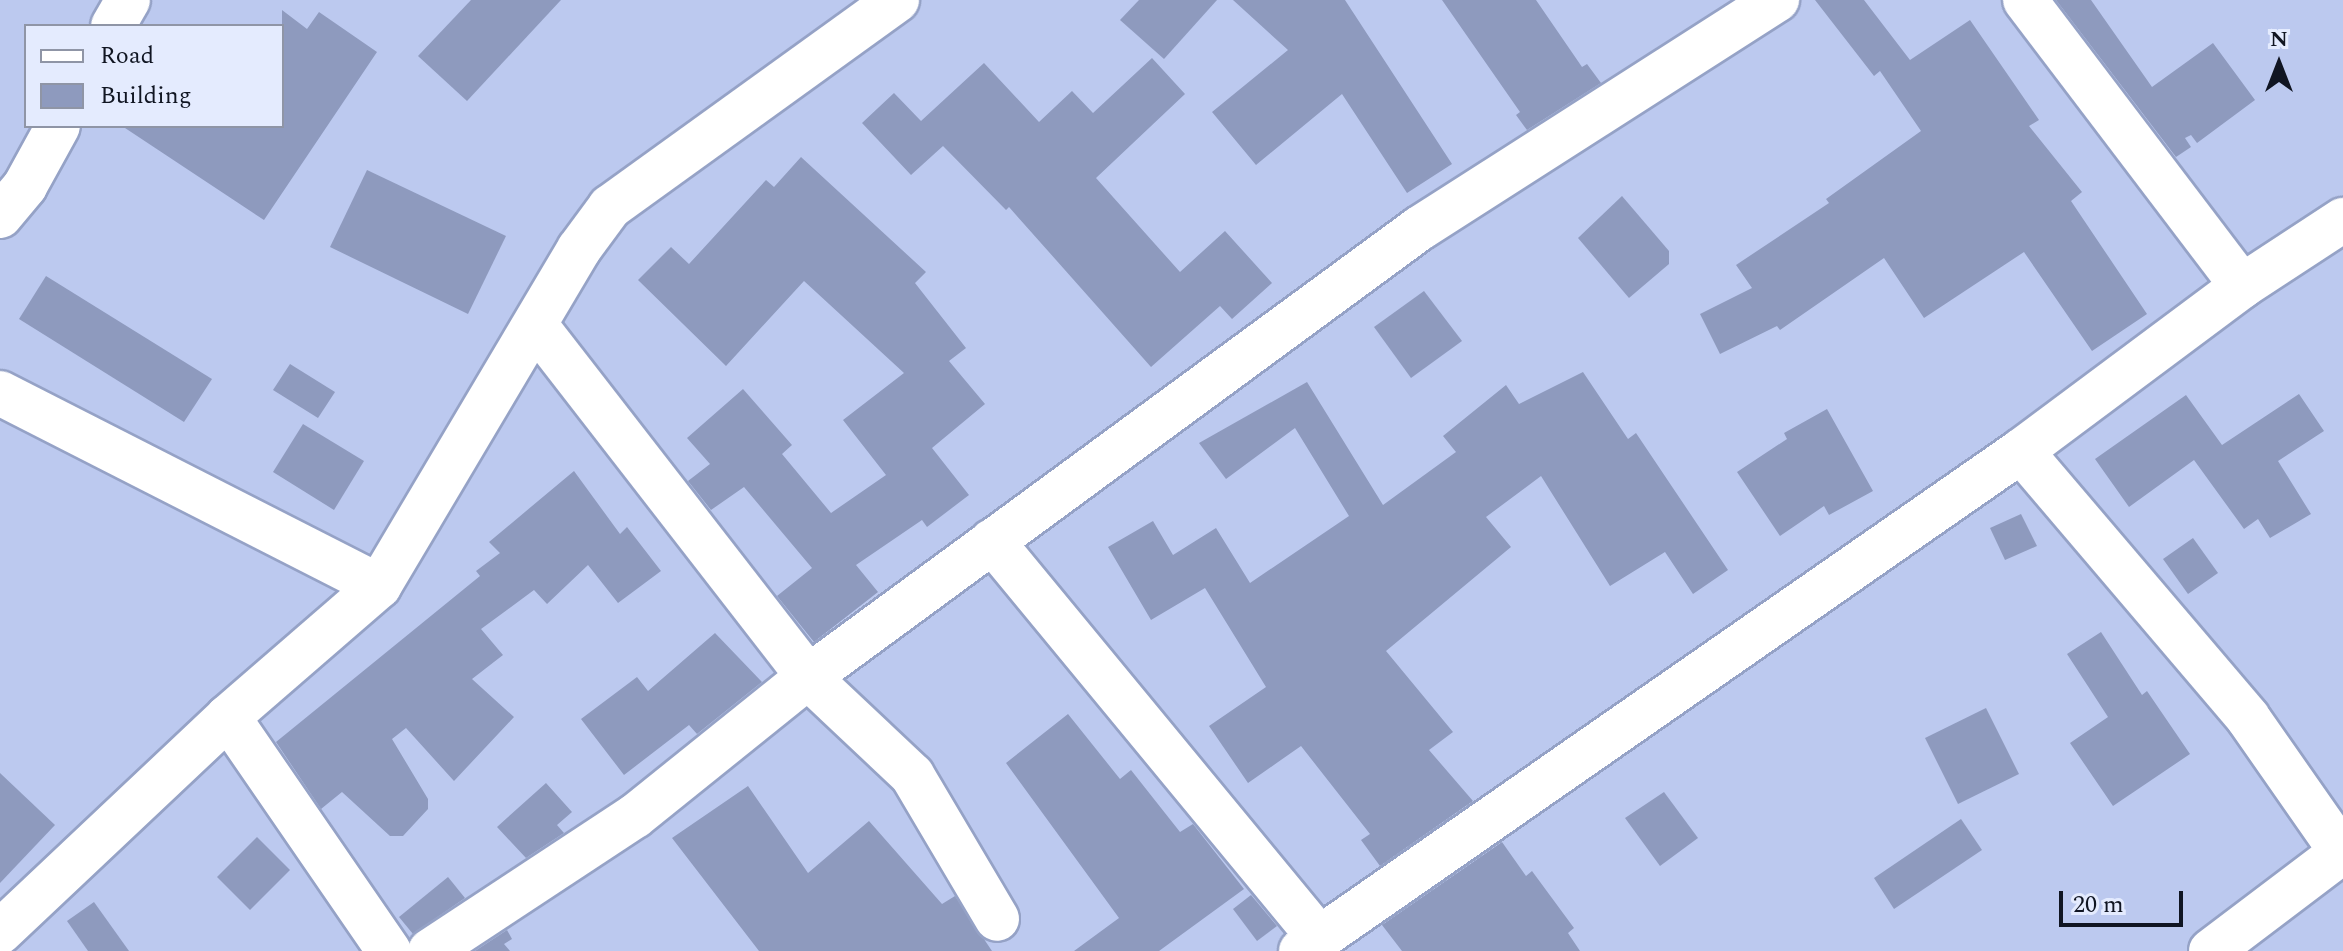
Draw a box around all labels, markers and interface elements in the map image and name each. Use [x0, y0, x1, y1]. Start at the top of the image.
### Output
text: N [2270, 23, 2288, 56]
legend [24, 24, 284, 128]
north arrow [2239, 24, 2319, 104]
text: Road [100, 38, 154, 74]
text: Building [100, 78, 192, 114]
scale bar [2063, 875, 2187, 925]
text: 20 m [2073, 887, 2124, 923]

